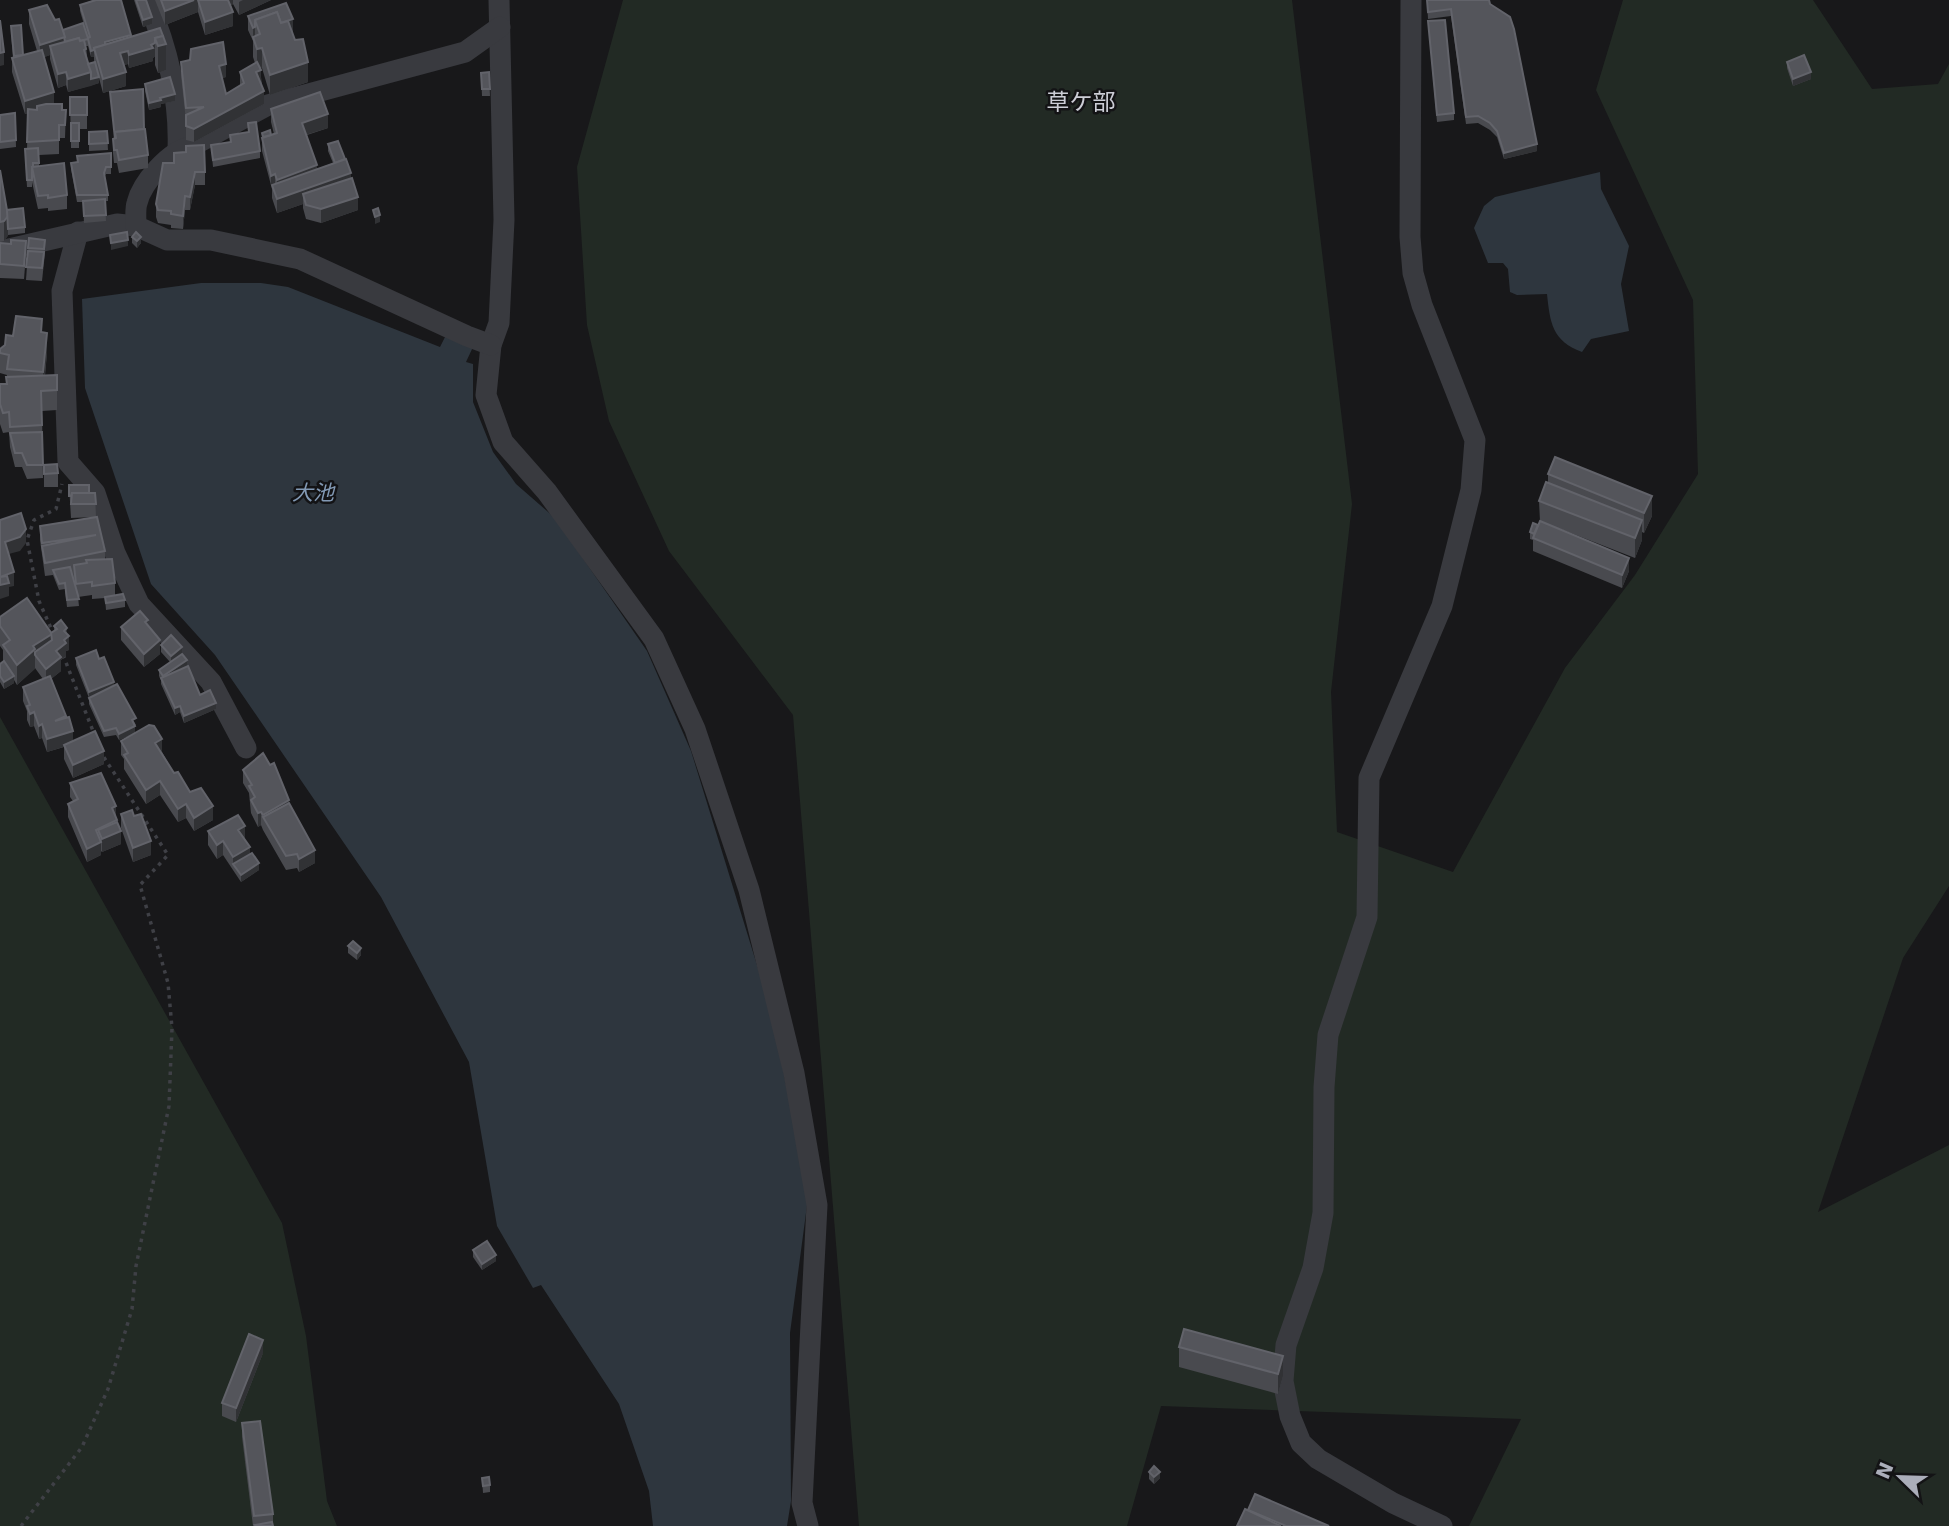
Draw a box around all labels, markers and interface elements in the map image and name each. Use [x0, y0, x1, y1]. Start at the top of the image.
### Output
district label: 草ケ部 [1047, 89, 1116, 115]
water label: 大池 [292, 481, 336, 505]
north arrow [1865, 1442, 1935, 1512]
text: N [1871, 1459, 1898, 1482]

